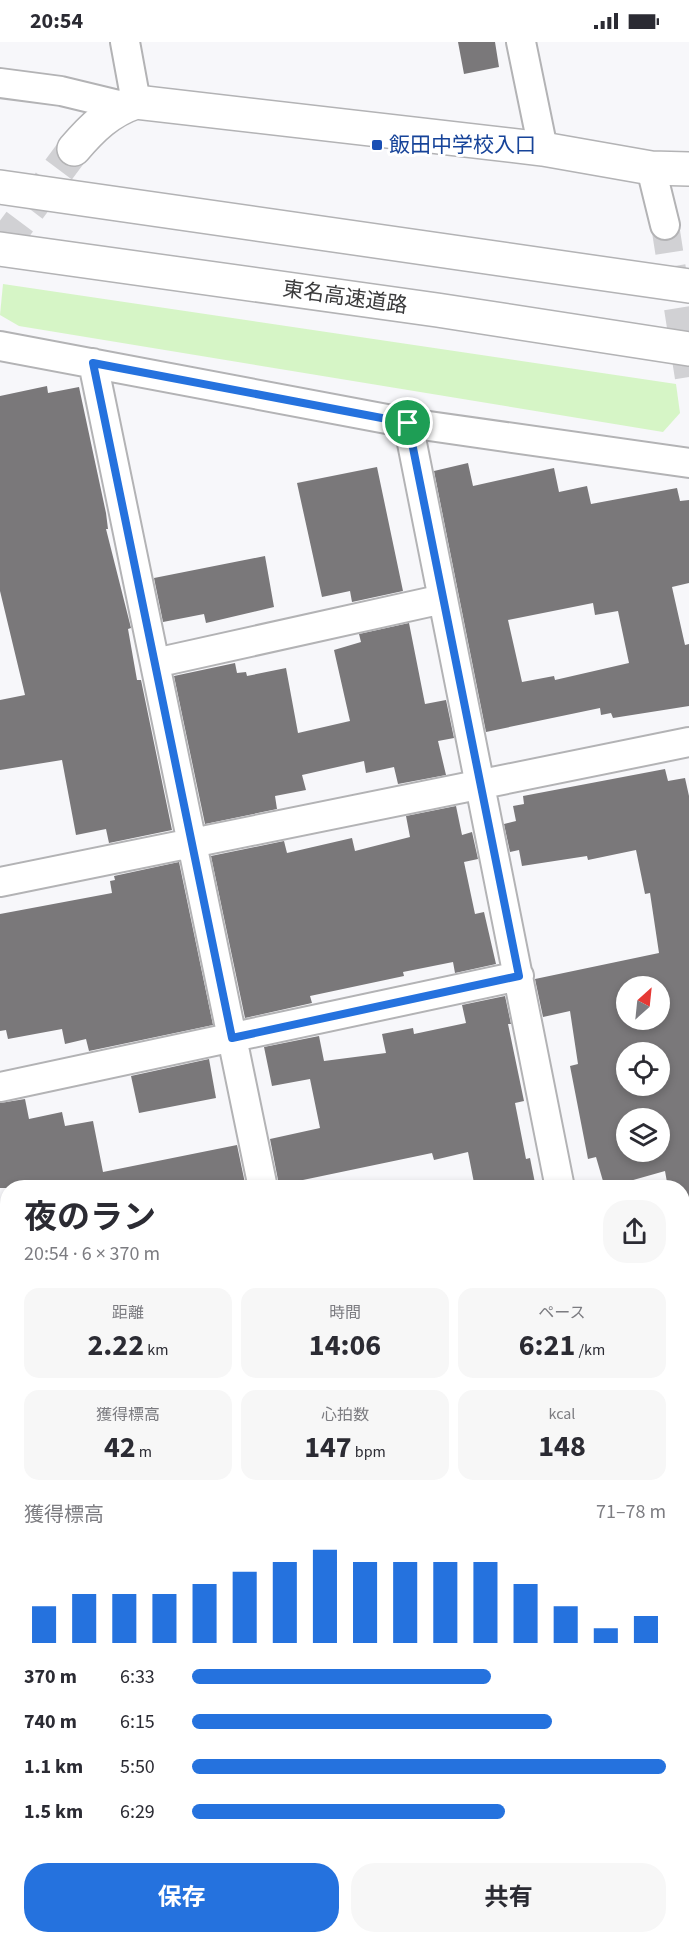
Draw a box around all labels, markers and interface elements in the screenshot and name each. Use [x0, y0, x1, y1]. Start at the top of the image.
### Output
text: 20:54 [30, 5, 83, 37]
place label: 飯田中学校入口 [389, 130, 536, 160]
marker: 飯田中学校入口 [370, 138, 384, 152]
street label: 東名高速道路 [281, 273, 409, 321]
pin [382, 397, 433, 448]
icon: arrive [391, 406, 424, 439]
north arrow [616, 976, 670, 1030]
map controls [616, 976, 670, 1162]
button: locate [616, 1042, 670, 1096]
button: layers [616, 1108, 670, 1162]
text: 夜のラン [24, 1194, 156, 1241]
button: share [603, 1200, 666, 1263]
text: 20:54 · 6 × 370 m [24, 1240, 160, 1268]
text: 距離 [112, 1302, 144, 1324]
text: 時間 [329, 1302, 361, 1324]
text: ペース [538, 1302, 586, 1324]
text: 2.22 [88, 1324, 144, 1367]
text: 14:06 [309, 1324, 381, 1367]
text: 6:21 [519, 1324, 575, 1367]
text: km [144, 1339, 168, 1361]
text: /km [575, 1339, 605, 1361]
text: kcal [549, 1403, 575, 1425]
text: 獲得標高 [96, 1404, 160, 1426]
text: 心拍数 [321, 1404, 369, 1426]
text: 148 [538, 1425, 586, 1468]
text: 42 [104, 1426, 136, 1469]
text: 147 [304, 1426, 352, 1469]
text: m [136, 1441, 152, 1463]
text: bpm [352, 1441, 386, 1463]
text: 71–78 m [596, 1498, 666, 1526]
text: 獲得標高 [24, 1501, 104, 1529]
text: 370 m [24, 1663, 77, 1691]
text: 6:33 [120, 1663, 155, 1691]
text: 740 m [24, 1708, 77, 1736]
text: 6:15 [120, 1708, 155, 1736]
text: 1.1 km [24, 1753, 83, 1781]
text: 5:50 [120, 1753, 155, 1781]
text: 1.5 km [24, 1798, 83, 1826]
text: 6:29 [120, 1798, 155, 1826]
button: 保存 [24, 1863, 339, 1932]
button: 共有 [351, 1863, 666, 1932]

